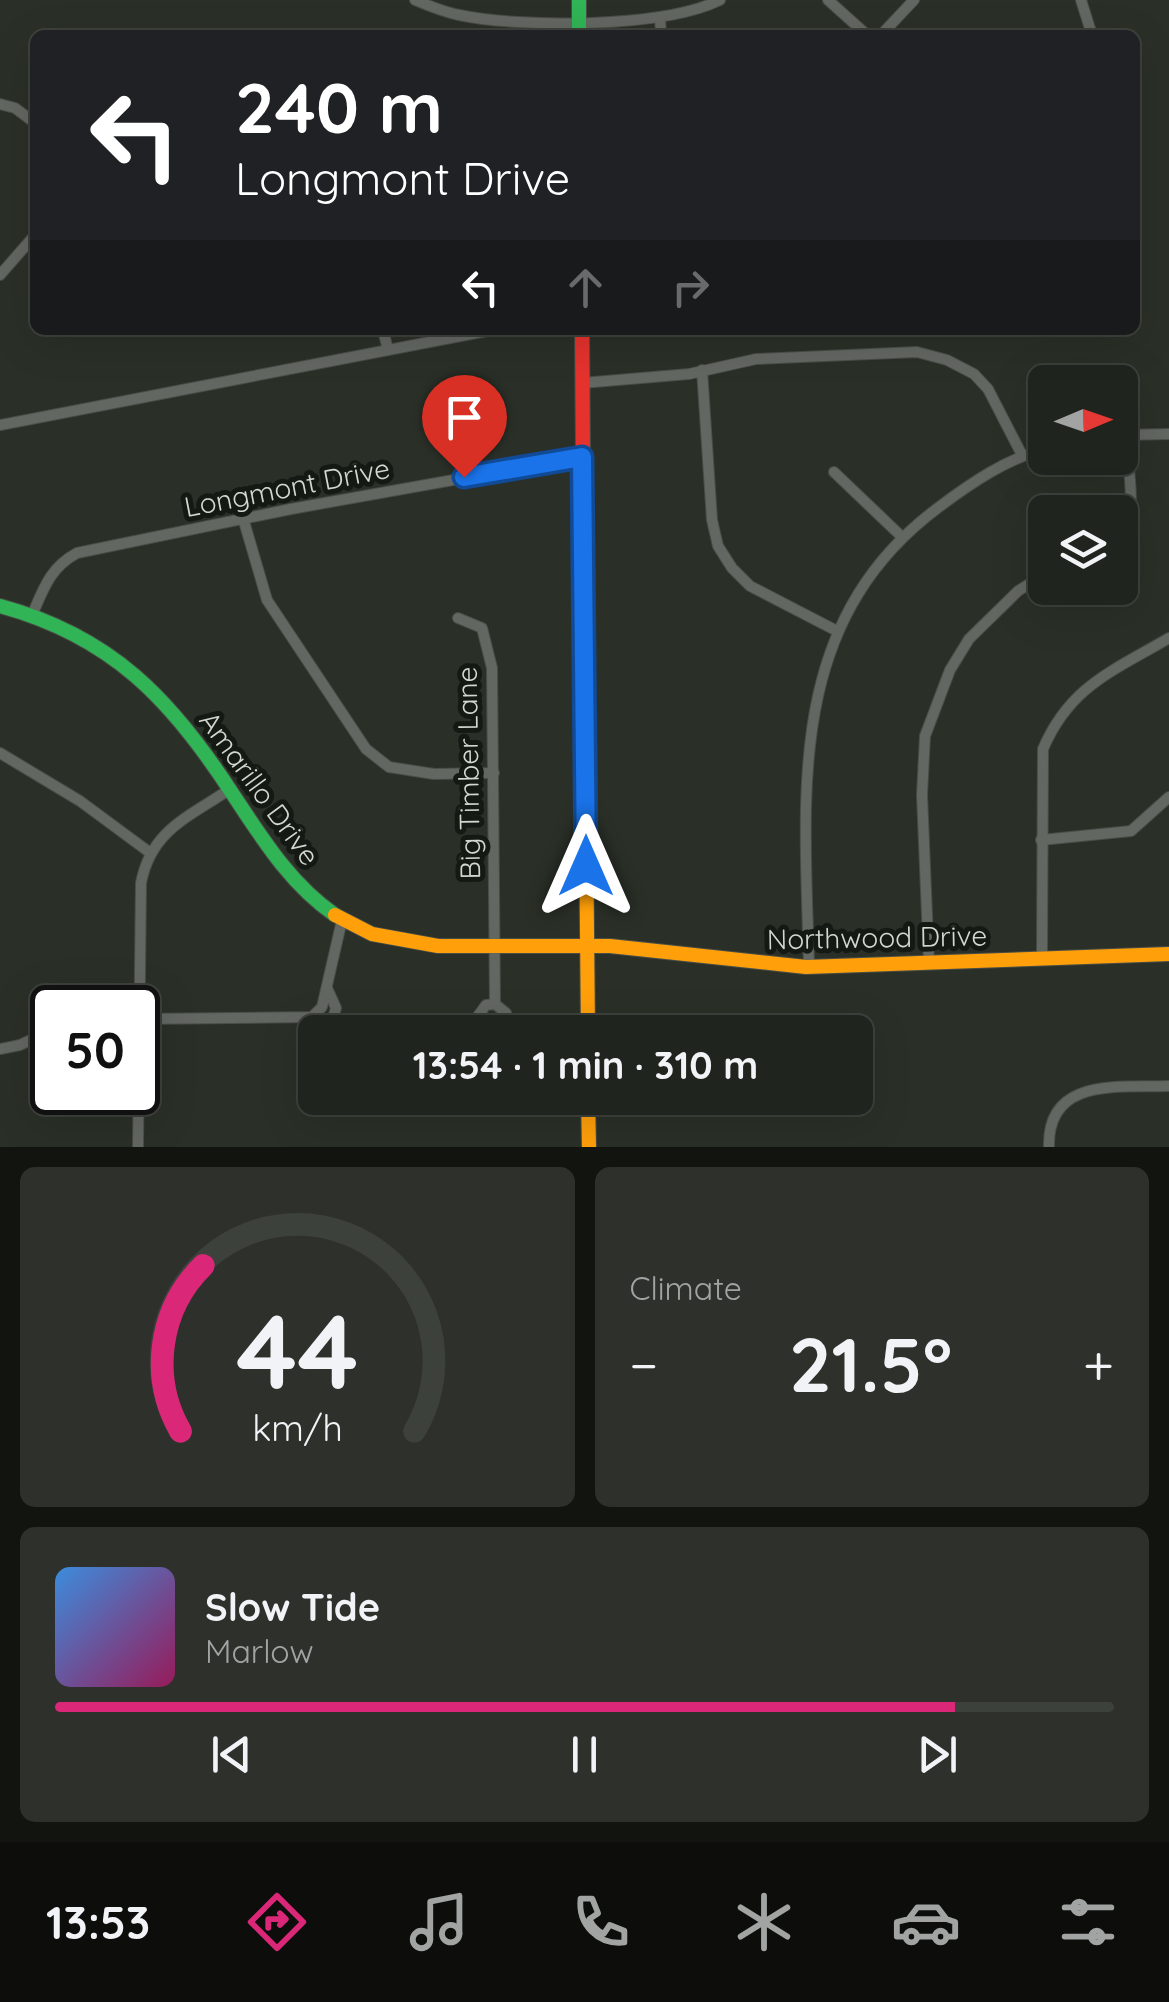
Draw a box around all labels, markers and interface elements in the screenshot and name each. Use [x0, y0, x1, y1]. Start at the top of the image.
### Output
text: 240 m [235, 63, 443, 151]
icon: left [70, 70, 200, 200]
text: Longmont Drive [235, 150, 570, 206]
icon: left [453, 260, 508, 315]
icon: ahead [558, 260, 613, 315]
icon: right [663, 260, 718, 315]
north arrow [1028, 365, 1138, 475]
map controls [1028, 365, 1138, 605]
pin [422, 375, 507, 478]
icon: arrive [437, 390, 492, 445]
street label: Longmont Drive [181, 450, 393, 524]
button: layers [1028, 495, 1138, 605]
street label: Big Timber Lane [449, 666, 487, 880]
street label: Amarillo Drive [192, 704, 328, 872]
position arrow [534, 814, 638, 918]
street label: Northwood Drive [767, 918, 987, 956]
speed limit sign: 50 [30, 985, 160, 1115]
text: 13:54 · 1 min · 310 m [413, 1041, 758, 1089]
text: Climate [630, 1268, 742, 1308]
text: 44 [236, 1285, 358, 1415]
text: 21.5° [789, 1317, 952, 1411]
text: − [630, 1330, 658, 1399]
text: + [1083, 1330, 1114, 1399]
text: km/h [252, 1405, 343, 1450]
text: Slow Tide [205, 1583, 380, 1631]
text: Marlow [205, 1631, 314, 1671]
icon: previous [204, 1727, 259, 1782]
icon: pause [557, 1727, 612, 1782]
icon: next [910, 1727, 965, 1782]
icon: directions [242, 1887, 312, 1957]
icon: music [404, 1887, 474, 1957]
icon: phone [566, 1887, 636, 1957]
icon: climate [729, 1887, 799, 1957]
icon: car [891, 1887, 961, 1957]
icon: filters [1053, 1887, 1123, 1957]
text: 13:53 [46, 1894, 150, 1950]

